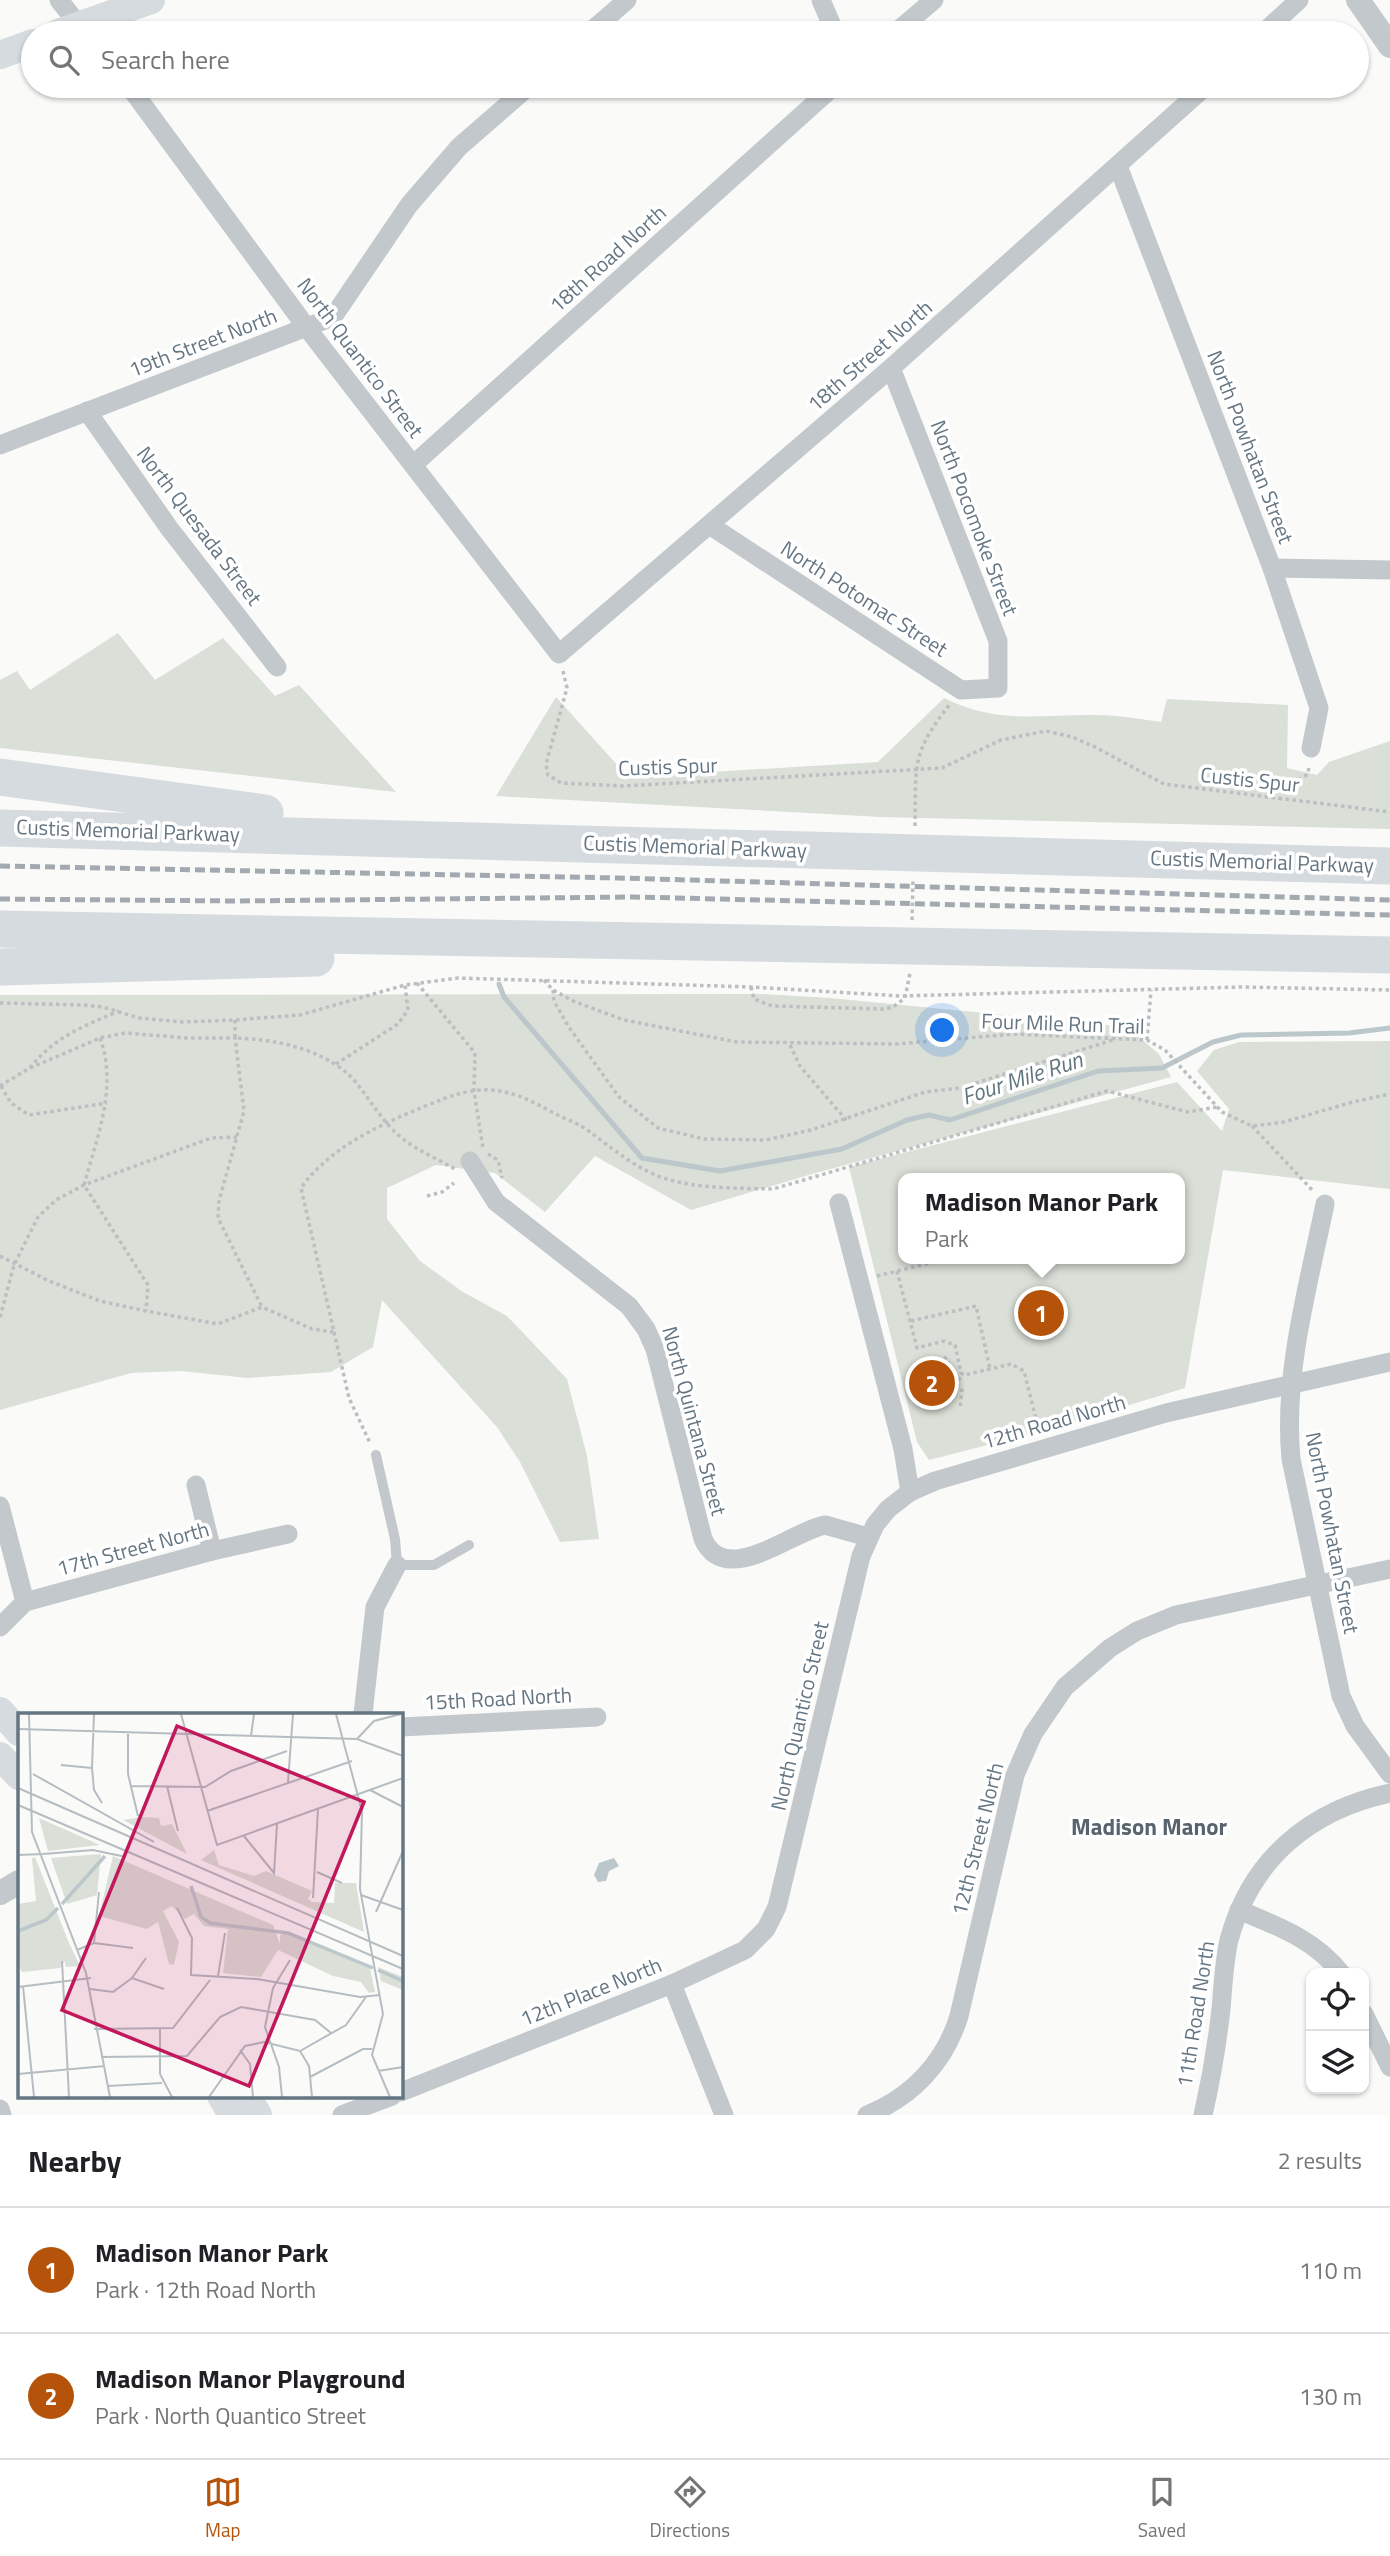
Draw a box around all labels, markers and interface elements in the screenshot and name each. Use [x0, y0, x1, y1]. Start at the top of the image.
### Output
search box [21, 21, 1369, 98]
text: Search here [101, 40, 230, 79]
icon: search [45, 41, 83, 79]
street label: 18th Road North [542, 197, 673, 320]
street label: North Quantico Street [290, 271, 432, 445]
street label: 18th Street North [800, 292, 939, 419]
street label: 19th Street North [124, 299, 281, 385]
street label: North Powhatan Street [1199, 345, 1303, 549]
street label: North Pocomoke Street [923, 415, 1027, 621]
street label: North Quesada Street [129, 439, 271, 612]
street label: North Potomac Street [775, 532, 955, 665]
street label: Custis Spur [618, 748, 718, 784]
street label: Custis Spur [1199, 758, 1301, 800]
street label: Custis Memorial Parkway [16, 810, 240, 850]
street label: Custis Memorial Parkway [583, 826, 807, 866]
street label: Custis Memorial Parkway [1150, 841, 1374, 881]
street label: Four Mile Run Trail [981, 1004, 1145, 1042]
your location [925, 1013, 959, 1047]
water label: Four Mile Run [957, 1041, 1087, 1114]
popup [898, 1173, 1185, 1264]
text: Madison Manor Park [925, 1182, 1158, 1221]
text: Park [925, 1221, 969, 1256]
pin: 1 [1018, 1287, 1064, 1339]
street label: North Quintana Street [654, 1322, 736, 1520]
pin: 2 [909, 1357, 955, 1409]
street label: 12th Road North [978, 1385, 1129, 1457]
street label: North Powhatan Street [1298, 1429, 1368, 1637]
street label: 17th Street North [53, 1512, 213, 1584]
street label: North Quantico Street [762, 1617, 836, 1814]
street label: 15th Road North [423, 1678, 573, 1718]
inset map [18, 1713, 402, 2098]
street label: 12th Street North [943, 1759, 1012, 1919]
district label: Madison Manor [1071, 1809, 1227, 1844]
street label: 11th Road North [1168, 1938, 1222, 2089]
street label: 12th Place North [515, 1948, 666, 2034]
map controls [1306, 1968, 1369, 2094]
button: locate [1306, 1968, 1369, 2031]
button: layers [1306, 2031, 1369, 2094]
text: Nearby [28, 2138, 121, 2184]
text: 2 results [1278, 2143, 1362, 2178]
text: Madison Manor Park [95, 2233, 329, 2272]
text: 1 [45, 2253, 57, 2288]
text: 110 m [1299, 2253, 1362, 2288]
text: Park · 12th Road North [95, 2272, 316, 2307]
text: Madison Manor Playground [95, 2359, 406, 2398]
text: 2 [45, 2379, 57, 2414]
text: 130 m [1299, 2379, 1362, 2414]
text: Park · North Quantico Street [95, 2398, 366, 2433]
tab: Map [204, 2473, 242, 2544]
tab: Directions [650, 2473, 730, 2544]
tab: Saved [1138, 2473, 1186, 2544]

